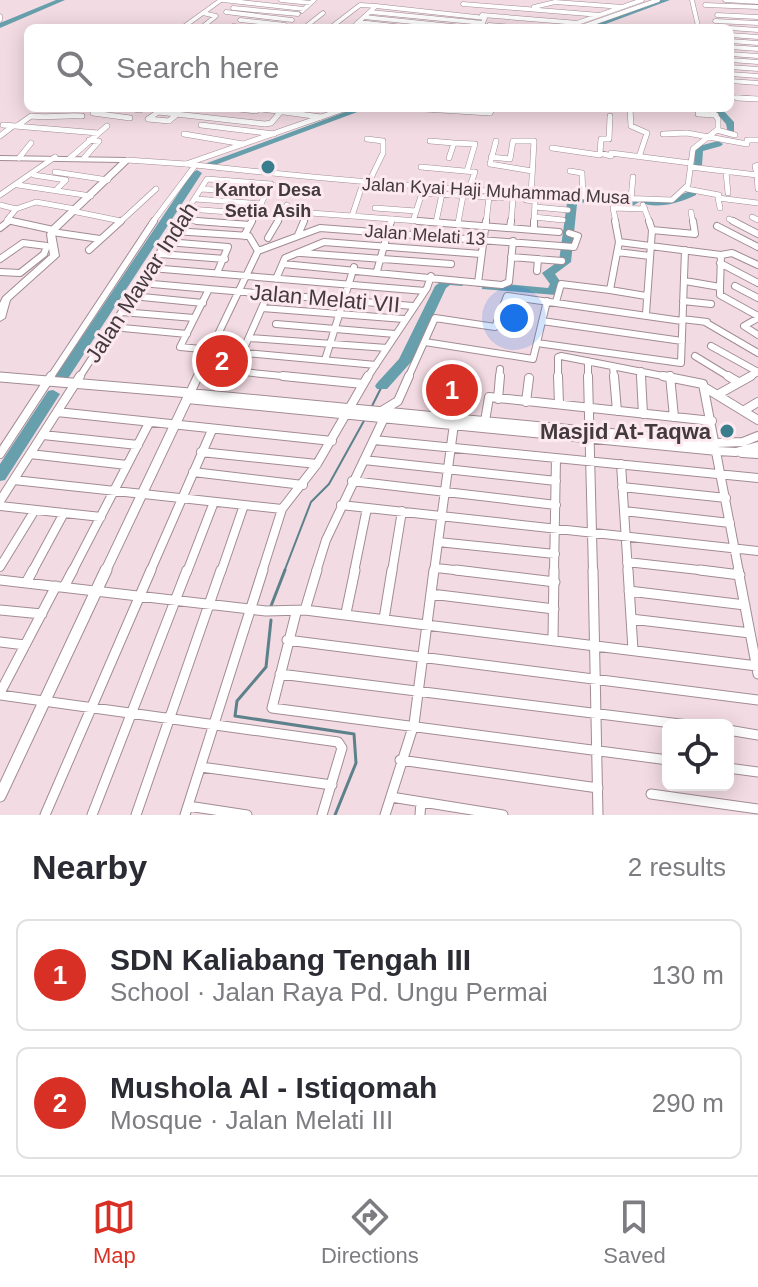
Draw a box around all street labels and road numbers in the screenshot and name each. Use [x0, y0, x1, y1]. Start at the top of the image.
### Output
street label: Jalan Kyai Haji Muhammad Musa [362, 174, 631, 208]
street label: Jalan Mawar Indah [80, 198, 203, 367]
street label: Jalan Melati 13 [364, 221, 486, 249]
street label: Jalan Melati VII [249, 279, 401, 318]

